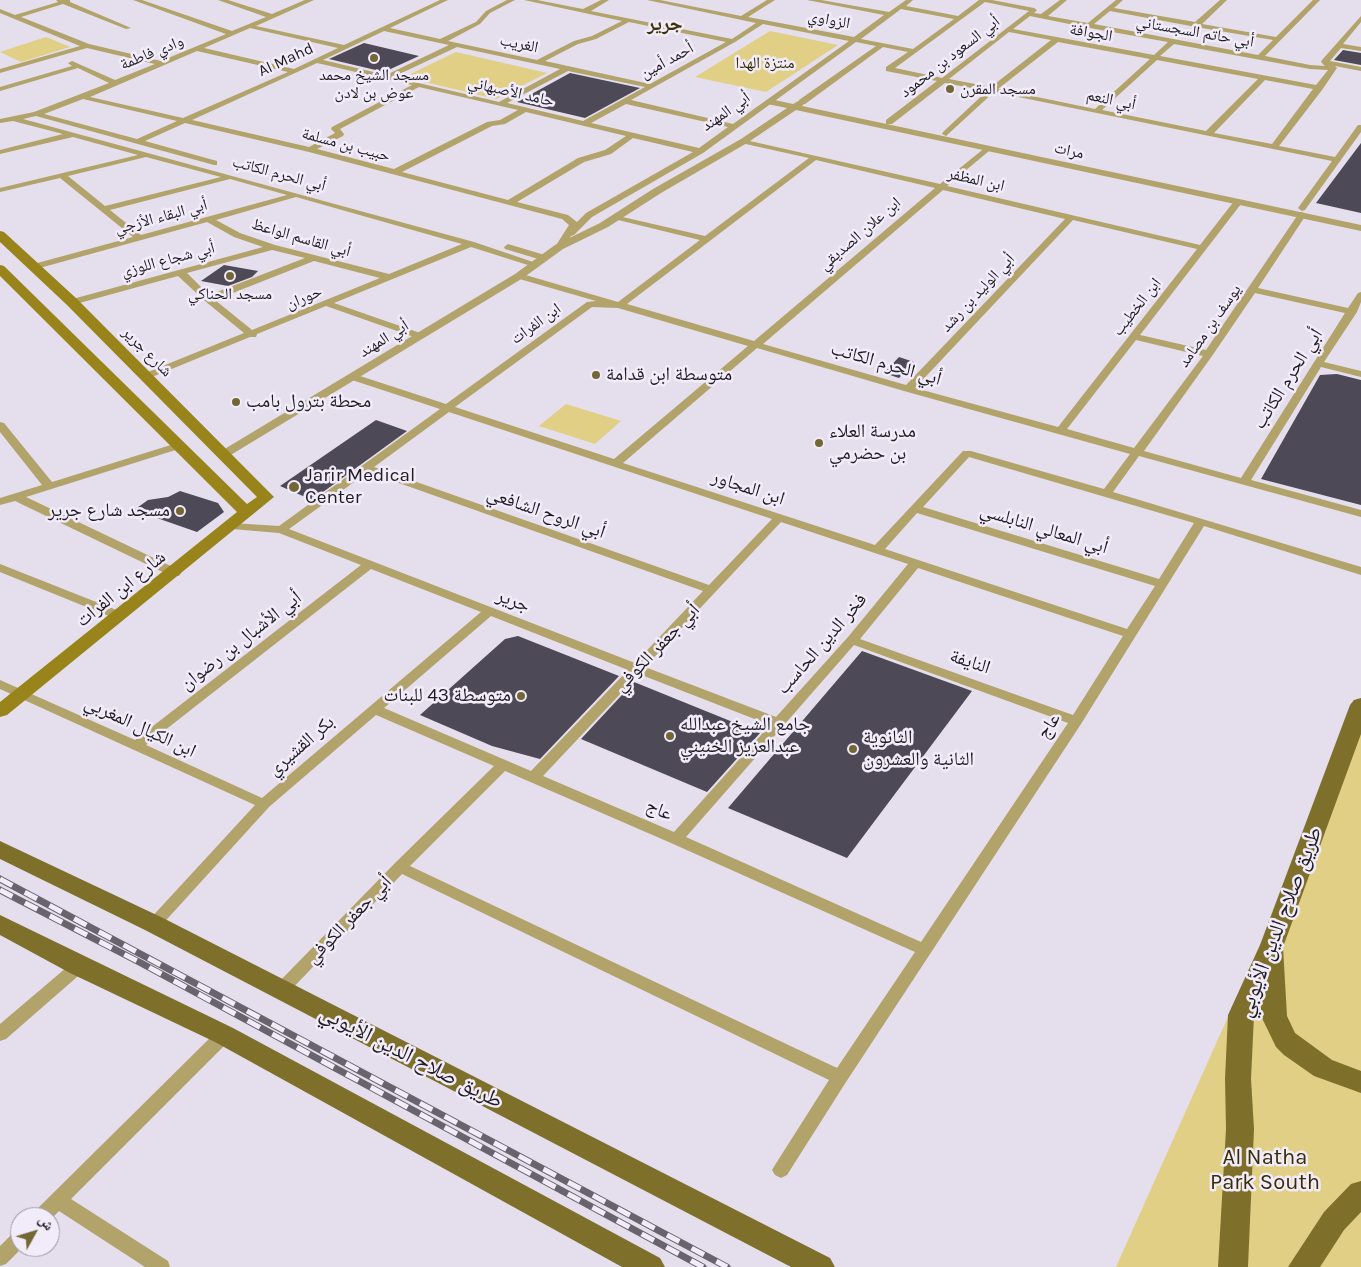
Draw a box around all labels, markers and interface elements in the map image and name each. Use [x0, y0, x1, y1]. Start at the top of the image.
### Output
street label: الزواوي [806, 7, 852, 33]
district label: جرير [647, 12, 683, 36]
street label: أبي السعود بن محمود [896, 12, 1004, 102]
street label: أبي حاتم السجستاني [1135, 12, 1255, 52]
street label: الجوافة [1068, 20, 1114, 46]
street label: الغريب [498, 31, 540, 57]
street label: وادي فاطمة [117, 32, 187, 74]
street label: أحمد أمين [637, 38, 697, 84]
street label: Al Mahd [255, 39, 317, 81]
marker: مسجد الشيخ محمد عوض بن لادن [368, 52, 380, 64]
park label: منتزة الهدا [735, 53, 795, 73]
place label: مسجد الشيخ محمد عوض بن لادن [319, 65, 429, 103]
street label: حامد الأصبهاني [466, 73, 556, 111]
place label: مسجد المقرن [960, 79, 1036, 99]
marker: مسجد المقرن [944, 83, 956, 95]
street label: أبي النعم [1085, 85, 1137, 115]
street label: أبي المهند [698, 88, 754, 136]
street label: حبيب بن مسلمة [300, 124, 392, 166]
street label: مرات [1052, 138, 1086, 164]
street label: أبي الحرم الكاتب [230, 152, 328, 196]
street label: ابن المظفر [946, 164, 1006, 196]
street label: ابن علان الصديقي [815, 193, 905, 275]
street label: أبي البقاء الأزجي [112, 195, 210, 239]
street label: أبي القاسم الواعظ [249, 215, 353, 261]
street label: أبي شجاع اللوزي [119, 238, 217, 282]
street label: أبي الوليد بن رشد [937, 250, 1019, 336]
marker: مسجد الحناكي [224, 270, 236, 282]
street label: ابن الخطيب [1108, 274, 1166, 340]
street label: يوسف بن مصامد [1174, 281, 1246, 371]
street label: حوران [283, 282, 325, 314]
place label: مسجد الحناكي [188, 284, 272, 304]
street label: ابن الفرات [507, 299, 565, 349]
street label: أبي المهند [356, 316, 412, 362]
street label: شارع جرير [118, 323, 176, 381]
street label: أبي الحرم الكاتب [1248, 325, 1328, 433]
street label: أبي الحرم الكاتب [828, 337, 944, 391]
place label: متوسطة ابن قدامة [606, 364, 732, 386]
marker: متوسطة ابن قدامة [590, 369, 602, 381]
place label: محطة بترول بامب [246, 391, 371, 413]
marker: محطة بترول بامب [230, 396, 242, 408]
place label: مدرسة العلاء بن حضرمي [829, 421, 916, 465]
marker: مدرسة العلاء بن حضرمي [813, 437, 825, 449]
place label: Jarir Medical Center [305, 465, 415, 509]
street label: ابن المجاور [709, 465, 787, 511]
marker: Jarir Medical Center [287, 480, 301, 494]
street label: أبي الروح الشافعي [484, 482, 608, 544]
street label: أبي المعالي النابلسي [977, 499, 1111, 559]
place label: مسجد شارع جرير [48, 500, 170, 522]
marker: مسجد شارع جرير [174, 505, 186, 517]
street label: شارع ابن الفرات [72, 546, 170, 632]
street label: جرير [493, 584, 533, 618]
street label: أبي الأشبال بن رضوان [176, 586, 306, 696]
street label: فخر الدين الحاسب [772, 589, 872, 699]
street label: أبي جعفر الكوفي [609, 599, 705, 697]
street label: النايفة [947, 644, 993, 680]
place label: متوسطة 43 للبنات [383, 685, 511, 707]
marker: متوسطة 43 للبنات [515, 690, 527, 702]
street label: ابن الكيال المغربي [81, 691, 199, 763]
street label: عاج [1032, 709, 1066, 743]
street label: بكر القشيري [263, 711, 339, 781]
place label: جامع الشيخ عبدالله عبدالعزيز الخنيني [680, 714, 810, 758]
place label: الثانوية الثانية والعشرون [863, 727, 974, 771]
marker: جامع الشيخ عبدالله عبدالعزيز الخنيني [664, 730, 676, 742]
marker: الثانوية الثانية والعشرون [847, 743, 859, 755]
street label: عاج [642, 794, 676, 826]
street label: طريق صلاح الدين الأيوبي [1232, 823, 1328, 1021]
street label: أبي جعفر الكوفي [301, 871, 397, 969]
street label: طريق صلاح الدين الأيوبي [315, 999, 507, 1115]
park label: Al Natha Park South [1210, 1145, 1320, 1196]
north arrow [10, 1207, 60, 1257]
text: ش [35, 1212, 58, 1234]

